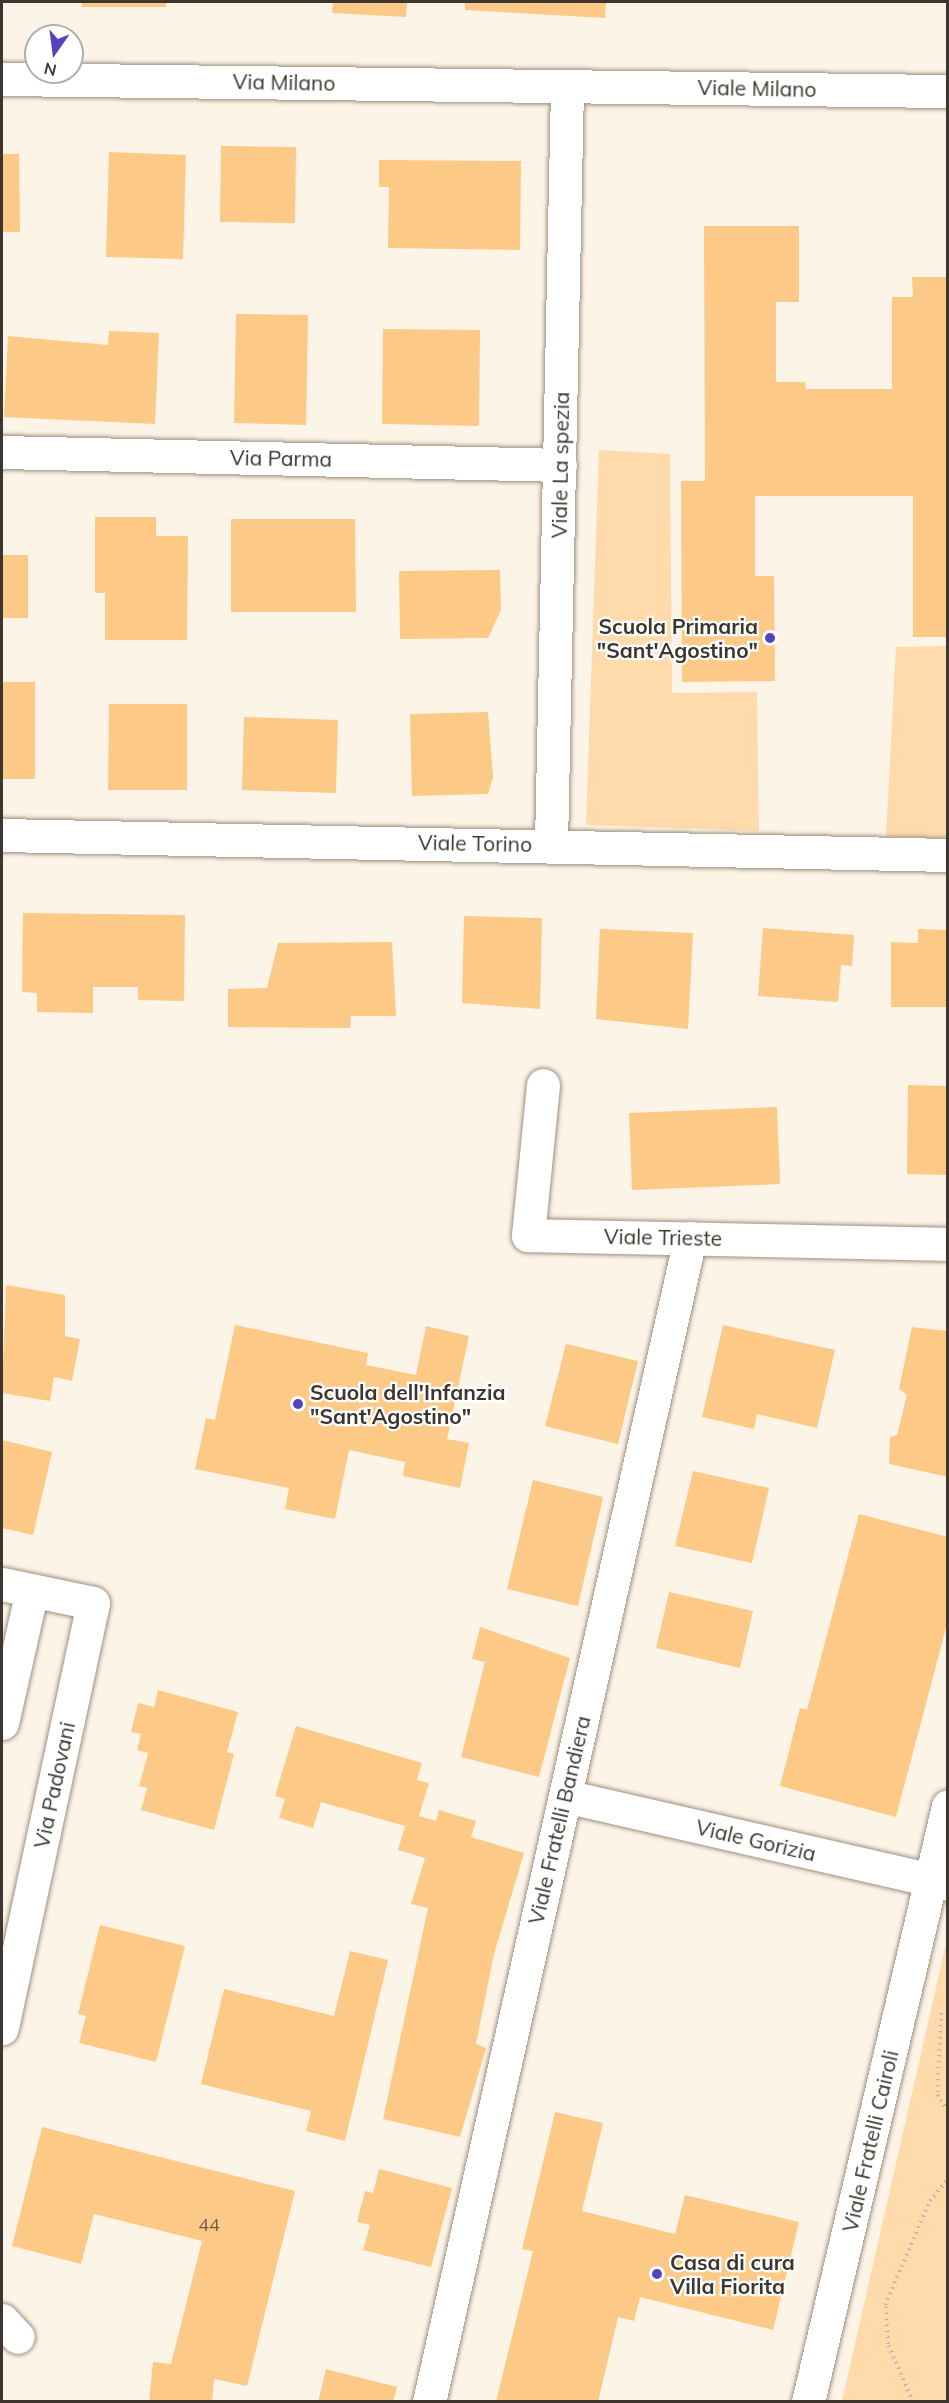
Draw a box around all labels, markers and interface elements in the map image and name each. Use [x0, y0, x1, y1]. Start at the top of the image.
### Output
north arrow [24, 24, 84, 84]
text: N [42, 58, 58, 81]
street label: Via Milano [232, 69, 336, 95]
street label: Viale Milano [697, 74, 817, 102]
street label: Viale La spezia [546, 392, 574, 538]
street label: Via Parma [230, 445, 332, 471]
place label: Scuola Primaria "Sant'Agostino" [597, 613, 758, 663]
marker: Scuola Primaria "Sant'Agostino" [763, 631, 777, 645]
street label: Viale Torino [418, 829, 532, 857]
street label: Viale Trieste [604, 1223, 722, 1251]
place label: Scuola dell'Infanzia "Sant'Agostino" [310, 1379, 505, 1429]
marker: Scuola dell'Infanzia "Sant'Agostino" [291, 1397, 305, 1411]
street label: Viale Fratelli Bandiera [523, 1713, 595, 1927]
street label: Via Padovani [28, 1719, 80, 1851]
street label: Viale Gorizia [693, 1814, 819, 1866]
street label: Viale Fratelli Cairoli [837, 2047, 903, 2235]
house number: 44 [198, 2214, 220, 2236]
place label: Casa di cura Villa Fiorita [670, 2249, 795, 2299]
marker: Casa di cura Villa Fiorita [648, 2265, 666, 2283]

